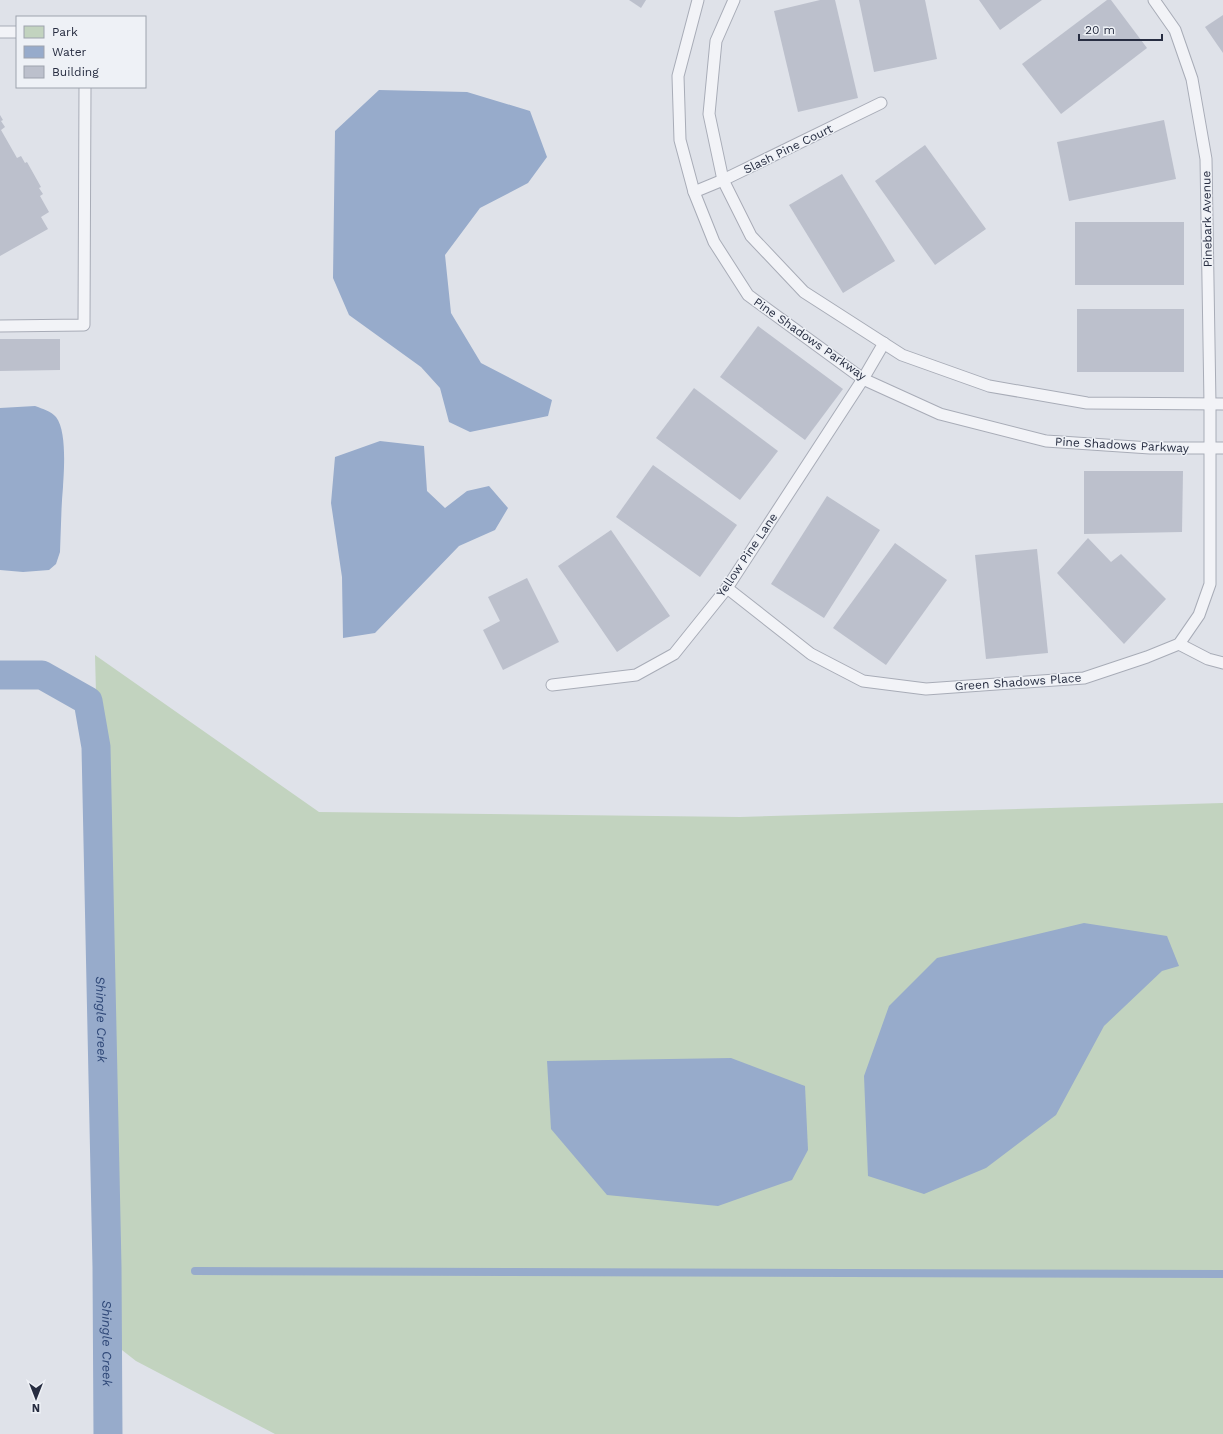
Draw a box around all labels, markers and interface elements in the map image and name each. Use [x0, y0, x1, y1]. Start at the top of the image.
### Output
legend [16, 16, 146, 88]
scale bar [1079, 16, 1162, 42]
text: 20 m [1085, 23, 1115, 37]
text: Park [52, 25, 78, 39]
text: Water [52, 45, 87, 59]
text: Building [52, 65, 99, 79]
street label: Slash Pine Court [741, 121, 835, 177]
street label: Pinebark Avenue [1199, 170, 1215, 267]
street label: Pine Shadows Parkway [751, 295, 870, 384]
street label: Pine Shadows Parkway [1055, 435, 1190, 456]
street label: Yellow Pine Lane [714, 510, 780, 600]
street label: Green Shadows Place [954, 671, 1082, 693]
water label: Shingle Creek [93, 976, 110, 1064]
water label: Shingle Creek [100, 1300, 115, 1388]
north arrow [16, 1378, 56, 1418]
text: N [32, 1401, 40, 1414]

